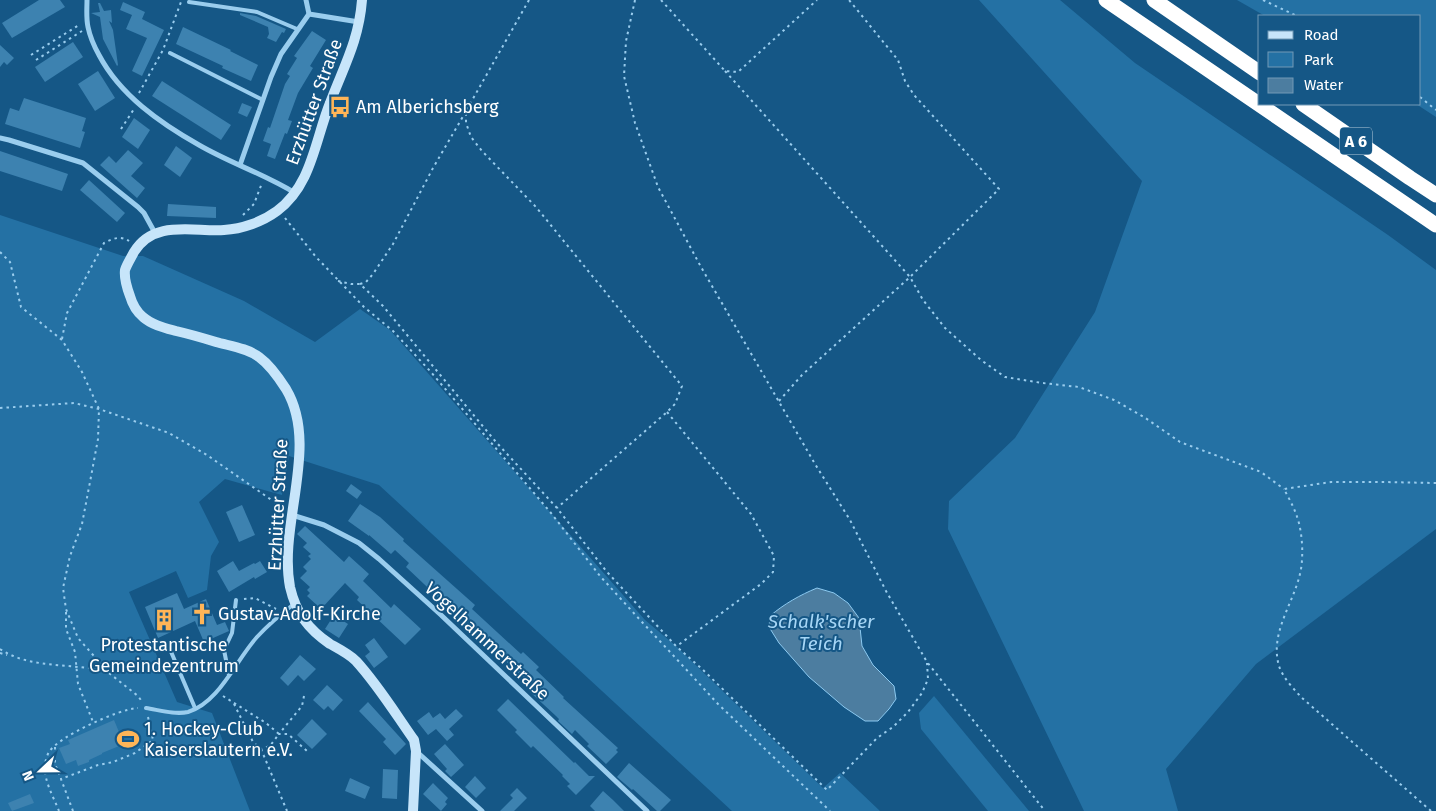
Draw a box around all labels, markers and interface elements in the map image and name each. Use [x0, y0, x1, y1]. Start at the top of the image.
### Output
legend [1258, 15, 1421, 105]
text: Road [1304, 26, 1339, 44]
street label: Erzhütter Straße [281, 36, 347, 168]
text: Park [1304, 51, 1334, 69]
text: Water [1304, 76, 1343, 94]
bus stop icon: Am Alberichsberg [327, 94, 353, 120]
place label: Am Alberichsberg [356, 96, 499, 118]
road number: A 6 [1340, 128, 1372, 154]
street label: Erzhütter Straße [264, 438, 292, 572]
street label: Vogelhammerstraße [420, 577, 554, 705]
church icon: Gustav-Adolf-Kirche [189, 601, 215, 627]
place label: Gustav-Adolf-Kirche [218, 603, 381, 625]
building icon: Protestantische Gemeindezentrum [151, 607, 177, 633]
water label: Schalk'scher Teich [767, 610, 875, 655]
place label: Protestantische Gemeindezentrum [89, 634, 239, 677]
place label: 1. Hockey-Club Kaiserslautern e.V. [144, 718, 293, 761]
sports icon: 1. Hockey-Club Kaiserslautern e.V. [115, 726, 141, 752]
north arrow [15, 746, 65, 796]
text: N [19, 768, 38, 783]

